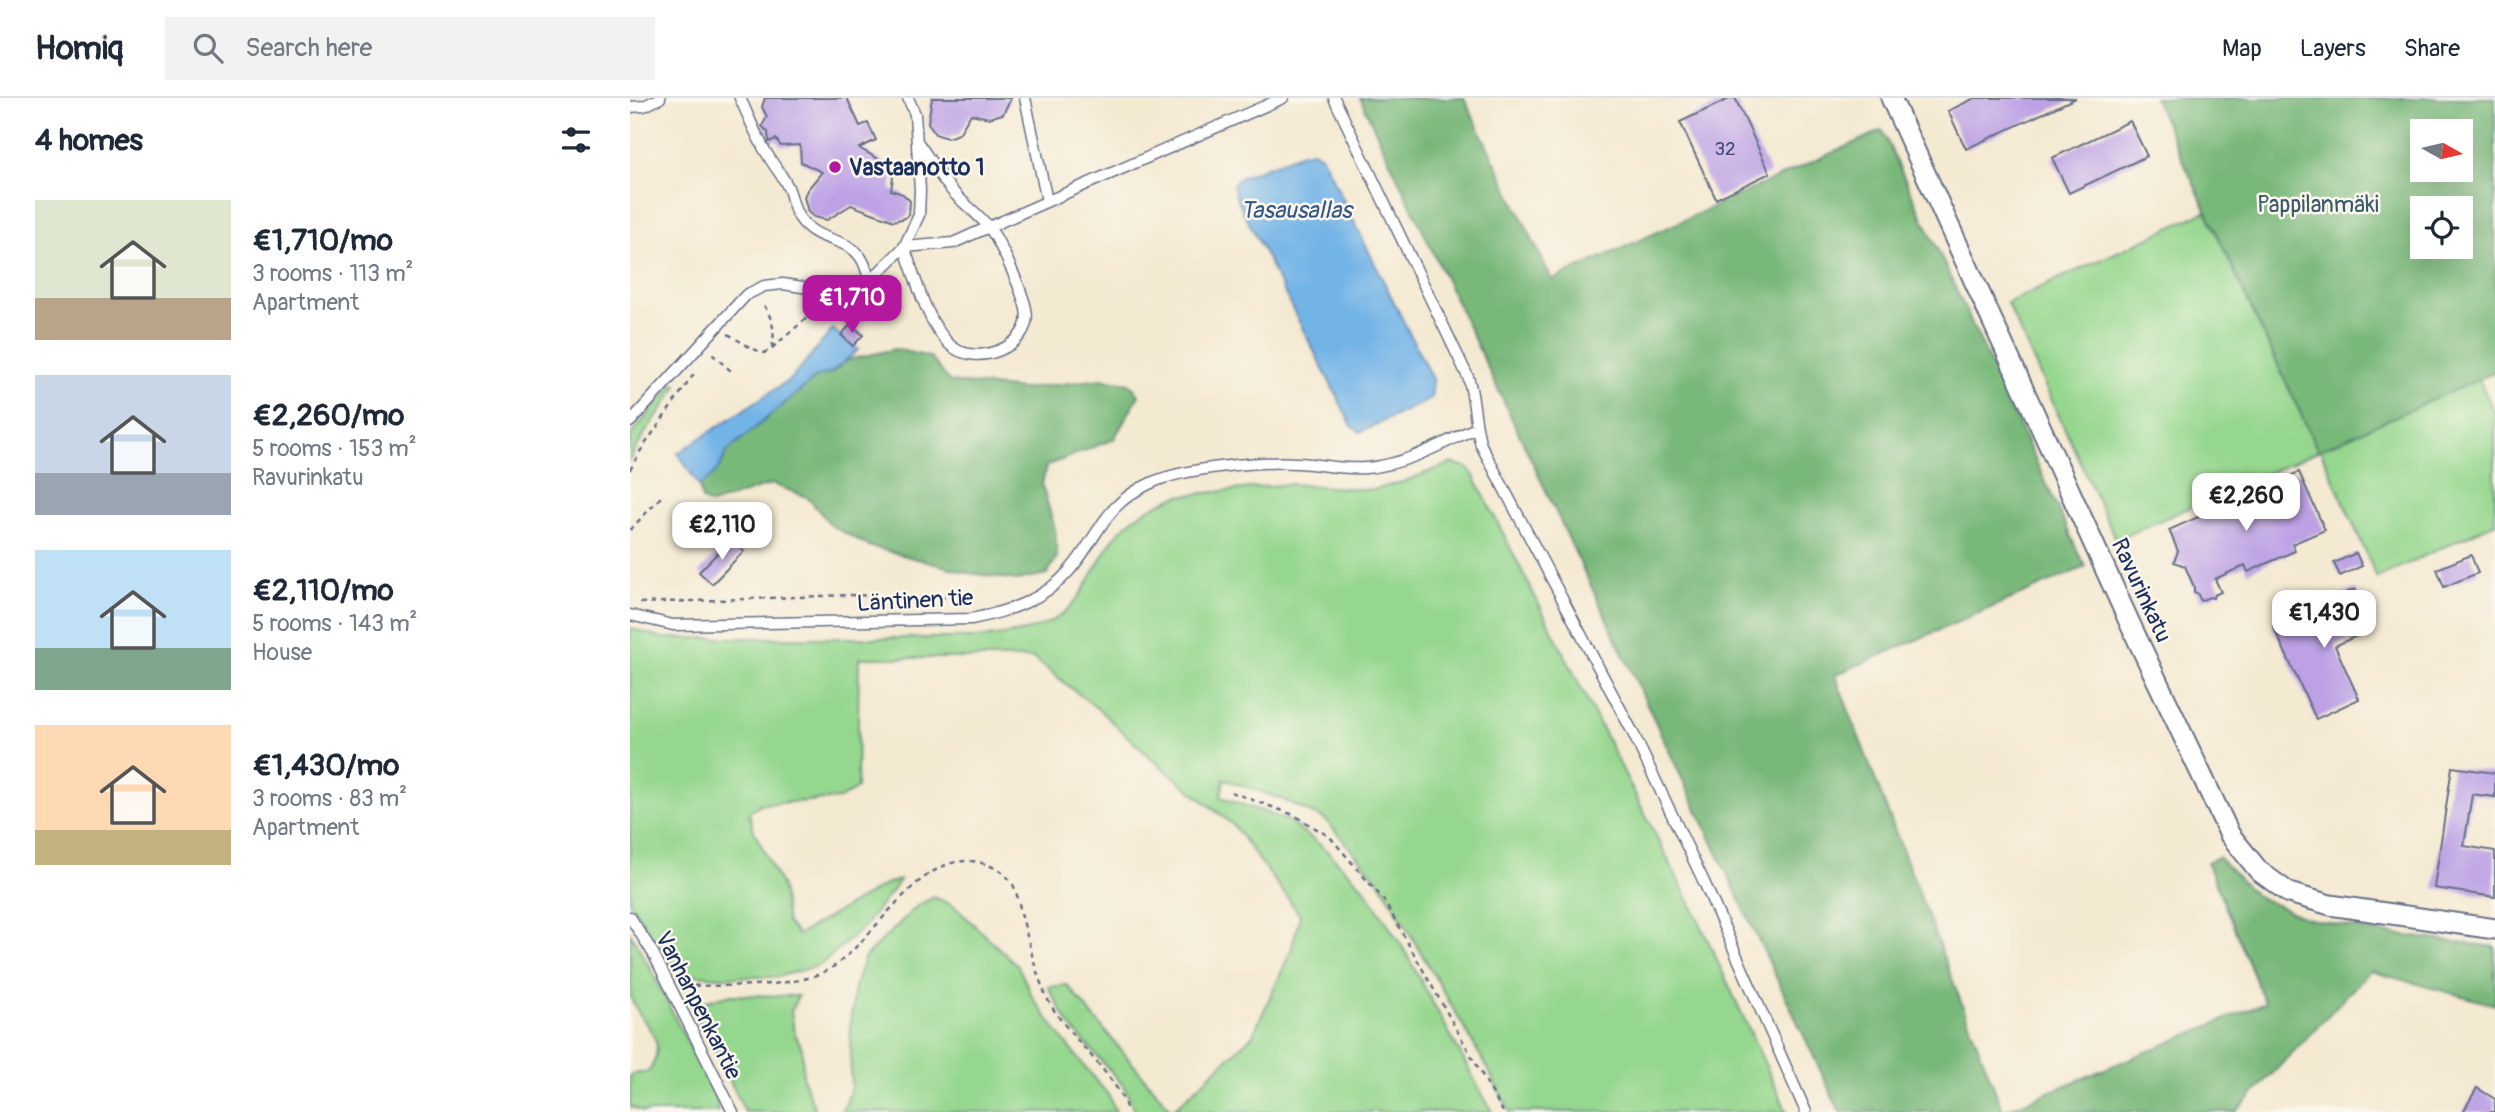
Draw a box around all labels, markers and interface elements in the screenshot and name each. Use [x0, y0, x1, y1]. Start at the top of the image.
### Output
search box [165, 17, 655, 80]
text: Homiq [35, 28, 123, 69]
icon: search [189, 29, 227, 67]
text: Search here [245, 32, 372, 64]
text: Map [2222, 34, 2262, 63]
text: Layers [2300, 34, 2366, 63]
text: Share [2404, 34, 2460, 63]
north arrow [2410, 119, 2473, 182]
map controls [2410, 119, 2473, 259]
icon: filters [557, 121, 595, 159]
text: 4 homes [35, 122, 143, 159]
house number: 32 [1714, 137, 1736, 161]
place label: Vastaanotto 1 [849, 153, 984, 182]
marker: Vastaanotto 1 [827, 159, 843, 175]
park label: Pappilanmäki [2257, 190, 2379, 219]
water label: Tasausallas [1240, 196, 1354, 225]
button: locate [2410, 196, 2473, 259]
text: €1,710/mo [252, 222, 393, 259]
icon: home [91, 228, 175, 312]
text: 3 rooms · 113 m² [252, 259, 413, 288]
pin: €1,710 [795, 275, 909, 335]
text: €1,710 [819, 283, 885, 312]
text: Apartment [252, 288, 359, 317]
text: €2,260/mo [252, 397, 404, 434]
icon: home [91, 403, 175, 487]
text: 5 rooms · 153 m² [252, 434, 417, 463]
text: Ravurinkatu [252, 463, 363, 492]
pin: €2,260 [2189, 474, 2303, 533]
text: €2,260 [2208, 481, 2284, 510]
pin: €2,110 [665, 503, 779, 562]
text: €2,110 [688, 510, 756, 539]
street label: Ravurinkatu [2105, 534, 2178, 647]
text: €2,110/mo [252, 572, 394, 609]
icon: home [91, 578, 175, 662]
street label: Läntinen tie [856, 583, 975, 618]
pin: €1,430 [2267, 590, 2381, 650]
text: €1,430 [2288, 598, 2360, 627]
text: 5 rooms · 143 m² [252, 609, 417, 638]
text: House [252, 638, 312, 667]
text: €1,430/mo [252, 747, 399, 784]
icon: home [91, 753, 175, 837]
text: 3 rooms · 83 m² [252, 784, 407, 813]
text: Apartment [252, 813, 359, 842]
street label: Vanhanpenkantie [649, 926, 749, 1085]

